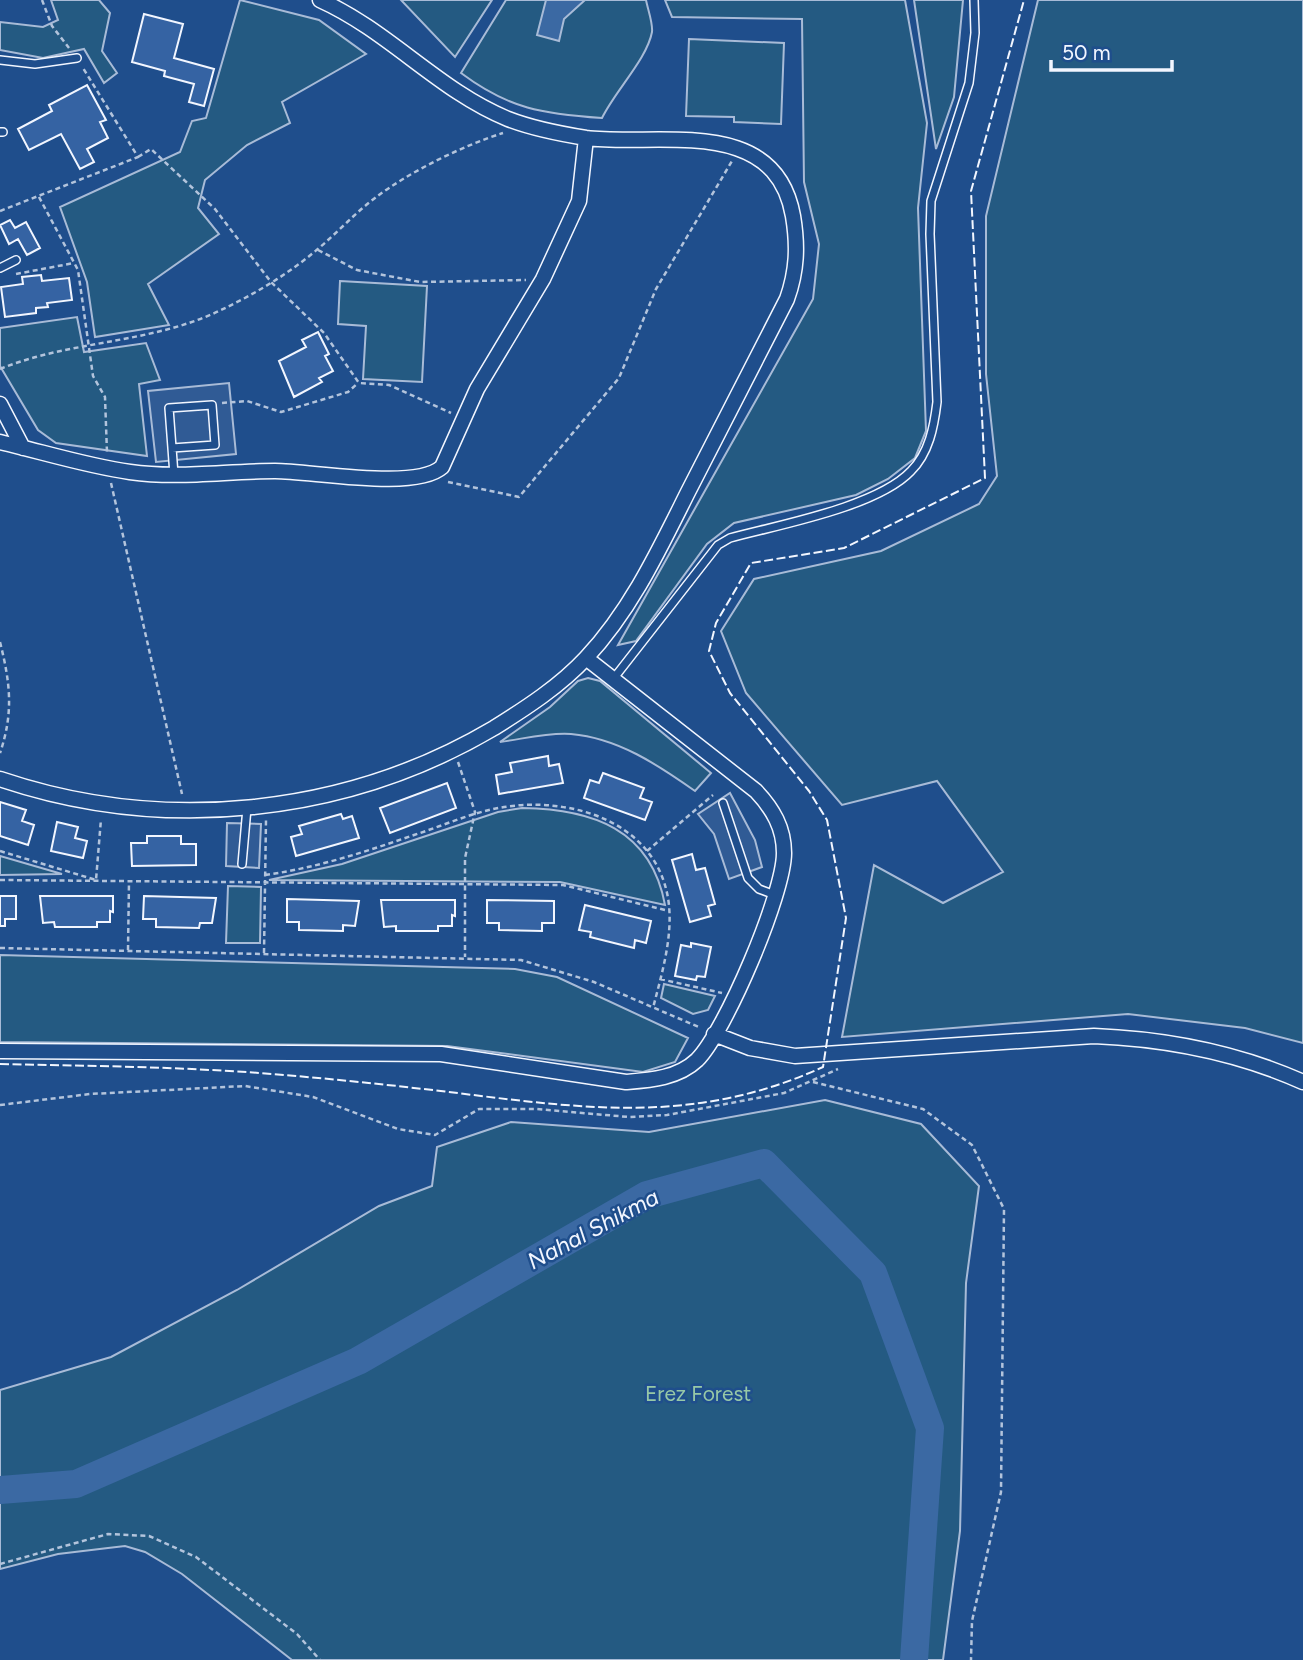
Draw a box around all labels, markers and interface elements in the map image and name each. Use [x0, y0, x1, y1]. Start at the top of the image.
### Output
scale bar [1051, 28, 1172, 72]
text: 50 m [1062, 40, 1111, 65]
water label: Nahal Shikma [522, 1183, 664, 1275]
park label: Erez Forest [645, 1381, 751, 1406]

